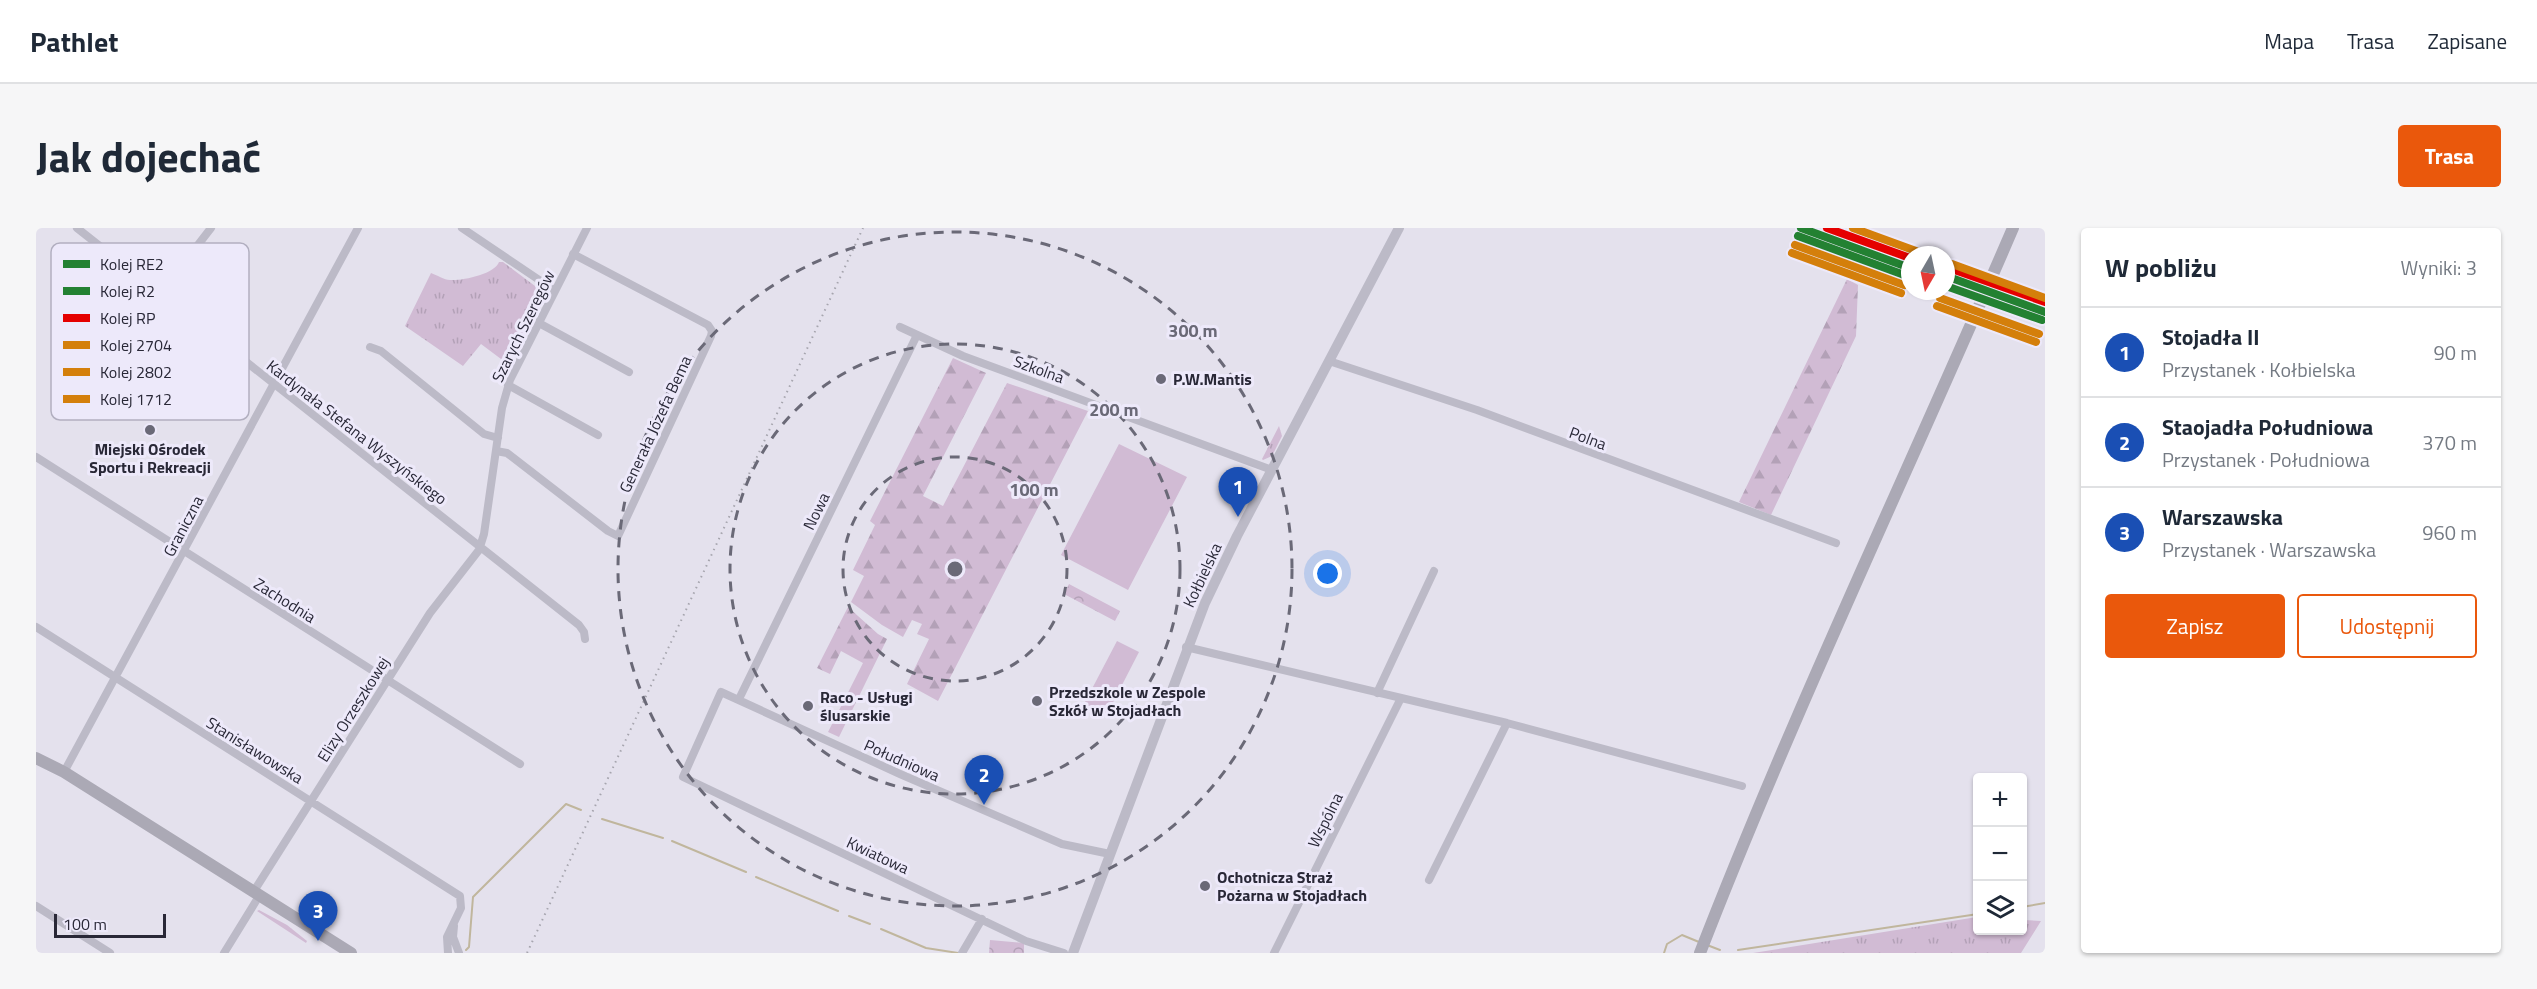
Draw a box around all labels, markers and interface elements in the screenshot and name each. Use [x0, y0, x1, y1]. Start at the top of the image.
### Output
text: Pathlet [30, 20, 118, 63]
text: Mapa [2264, 25, 2314, 57]
text: Trasa [2347, 25, 2394, 57]
text: Zapisane [2427, 25, 2507, 57]
text: Jak dojechać [36, 124, 261, 188]
button: Trasa [2398, 125, 2501, 187]
legend [51, 243, 249, 420]
north arrow [1901, 246, 1955, 300]
text: W pobliżu [2105, 248, 2217, 287]
text: Kolej RE2 [100, 252, 164, 276]
text: Wyniki: 3 [2401, 252, 2477, 283]
street label: Szarych Szeregów [485, 266, 561, 386]
text: Kolej R2 [100, 279, 155, 303]
text: Kolej RP [100, 306, 155, 330]
text: 300 m [1168, 317, 1218, 344]
text: Stojadła II [2162, 320, 2260, 354]
text: Kolej 2704 [100, 333, 172, 357]
text: 1 [2119, 337, 2130, 368]
text: 90 m [2433, 337, 2477, 368]
street label: Szkolna [1010, 349, 1068, 389]
street label: Generała Józefa Bema [613, 351, 697, 497]
street label: Kardynała Stefana Wyszyńskiego [262, 354, 452, 510]
text: Przystanek · Kołbielska [2162, 354, 2356, 385]
text: Kolej 2802 [100, 360, 172, 384]
place label: P.W.Mantis [1173, 367, 1252, 391]
marker: P.W.Mantis [1154, 372, 1168, 386]
text: Kolej 1712 [100, 387, 172, 411]
text: 200 m [1089, 396, 1139, 423]
text: Staojadła Południowa [2162, 410, 2373, 444]
street label: Polna [1566, 420, 1610, 456]
marker: Miejski Ośrodek Sportu i Rekreacji [143, 423, 157, 437]
text: 2 [2119, 427, 2130, 458]
text: 370 m [2422, 427, 2477, 458]
place label: Miejski Ośrodek Sportu i Rekreacji [89, 437, 211, 479]
text: Przystanek · Południowa [2162, 444, 2370, 475]
pin: 1 [1218, 468, 1258, 517]
text: 100 m [1009, 476, 1059, 503]
street label: Nowa [797, 488, 835, 534]
street label: Graniczna [157, 491, 209, 561]
text: Warszawska [2162, 500, 2283, 534]
text: 3 [2119, 517, 2130, 548]
text: 960 m [2422, 517, 2477, 548]
text: Przystanek · Warszawska [2162, 534, 2376, 565]
street label: Kołbielska [1177, 539, 1227, 611]
centre of rings [945, 559, 965, 579]
your location [1313, 559, 1342, 588]
street label: Zachodnia [249, 571, 321, 629]
button: Zapisz [2105, 594, 2285, 658]
button: Udostępnij [2297, 594, 2477, 658]
street label: Elizy Orzeszkowej [311, 652, 395, 766]
place label: Przedszkole w Zespole Szkół w Stojadłach [1049, 680, 1206, 722]
place label: Raco - Usługi ślusarskie [820, 685, 913, 727]
marker: Przedszkole w Zespole Szkół w Stojadłach [1030, 694, 1044, 708]
marker: Raco - Usługi ślusarskie [801, 699, 815, 713]
street label: Stanisławowska [202, 711, 308, 789]
street label: Południowa [860, 733, 944, 787]
pin: 2 [964, 756, 1004, 805]
map controls [1973, 773, 2027, 935]
button: + [1973, 773, 2027, 827]
street label: Wspólna [1301, 788, 1349, 852]
button: − [1973, 827, 2027, 881]
street label: Kwiatowa [843, 830, 913, 880]
place label: Ochotnicza Straż Pożarna w Stojadłach [1217, 865, 1367, 907]
marker: Ochotnicza Straż Pożarna w Stojadłach [1198, 879, 1212, 893]
button: layers [1973, 881, 2027, 935]
pin: 3 [298, 892, 338, 941]
scale bar [54, 911, 166, 938]
text: 100 m [63, 912, 107, 936]

